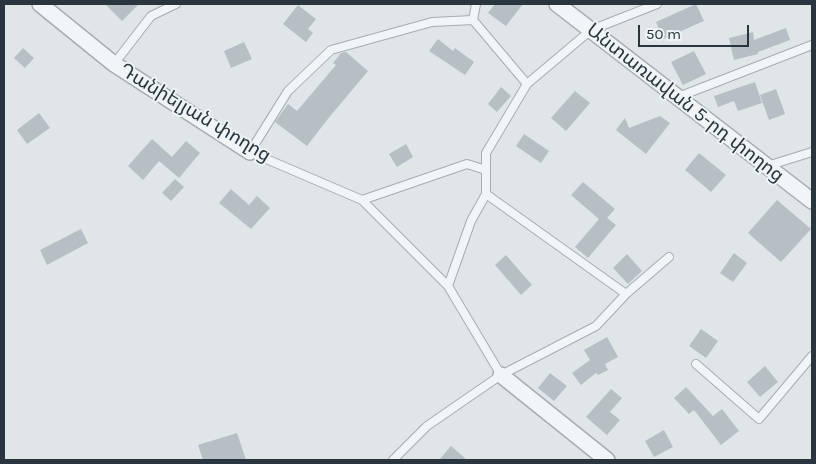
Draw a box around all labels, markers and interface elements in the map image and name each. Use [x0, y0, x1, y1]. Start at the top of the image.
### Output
scale bar [641, 15, 752, 47]
street label: Անտառավան 5-րդ փողոց [582, 19, 788, 187]
text: 50 m [646, 25, 681, 43]
street label: Դանիելյան փողոց [115, 59, 275, 167]

